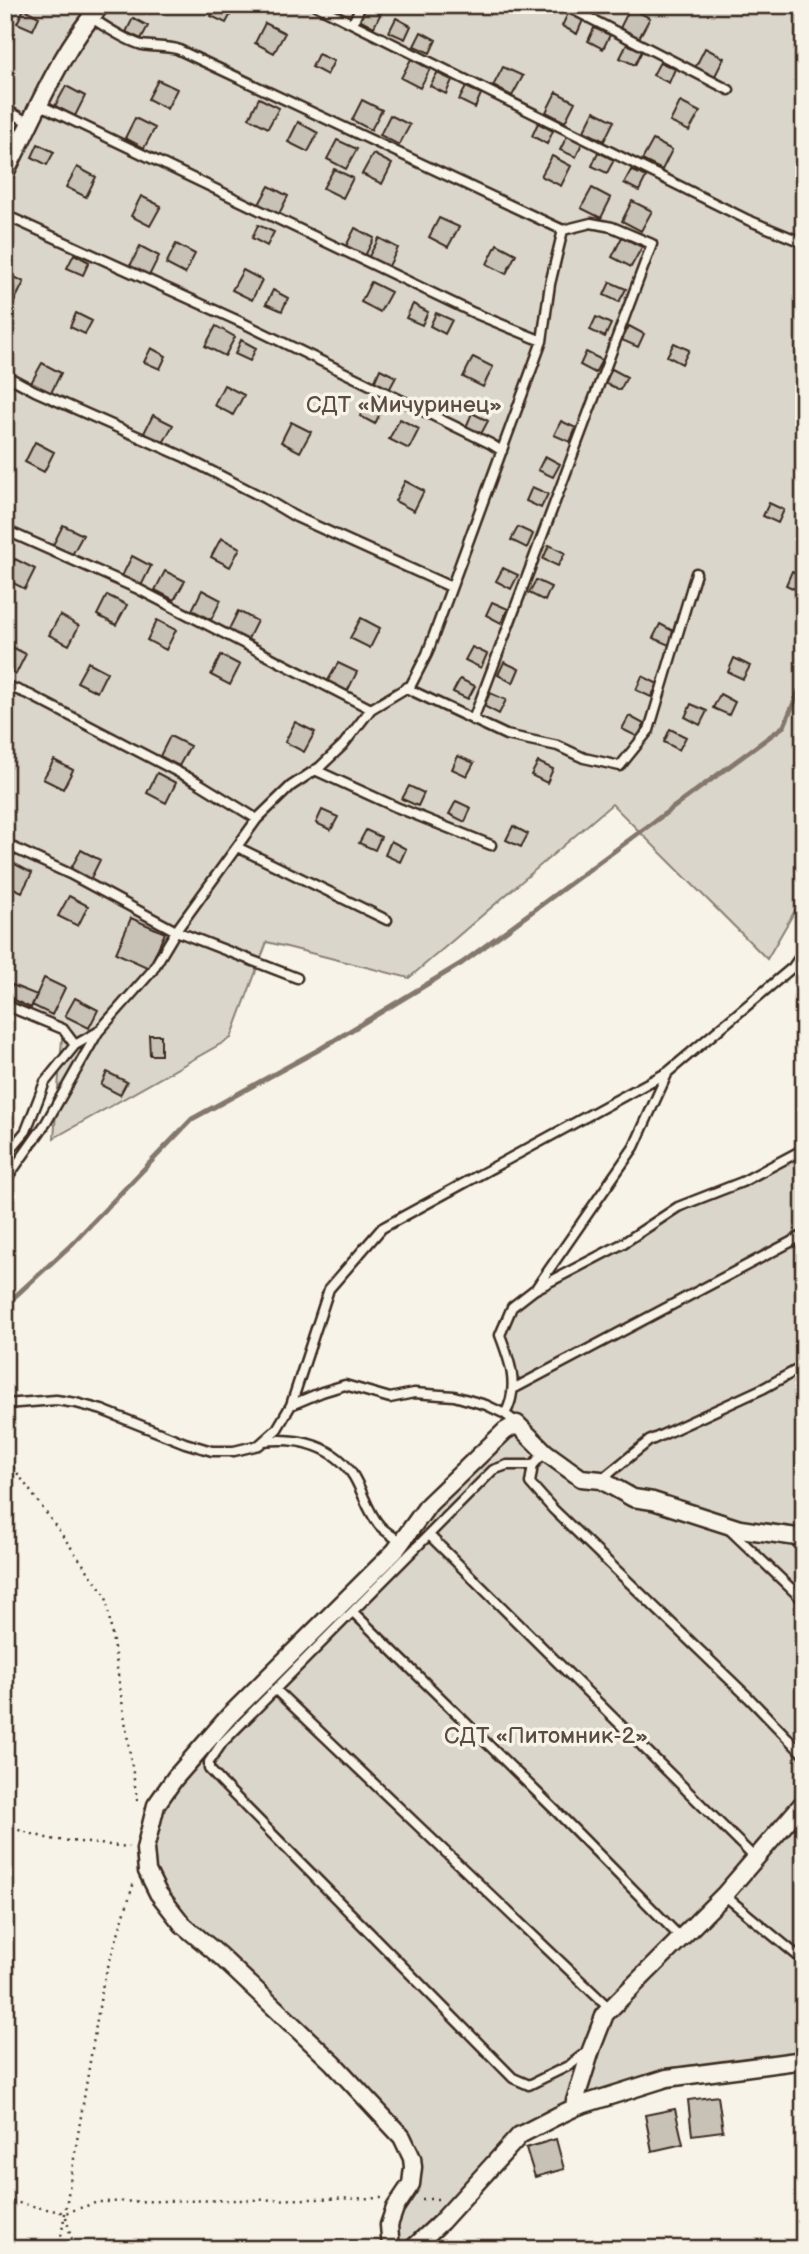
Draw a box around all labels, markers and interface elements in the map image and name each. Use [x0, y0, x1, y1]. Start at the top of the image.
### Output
park label: СДТ «Мичуринец» [306, 391, 502, 419]
park label: СДТ «Питомник-2» [444, 1722, 648, 1750]

